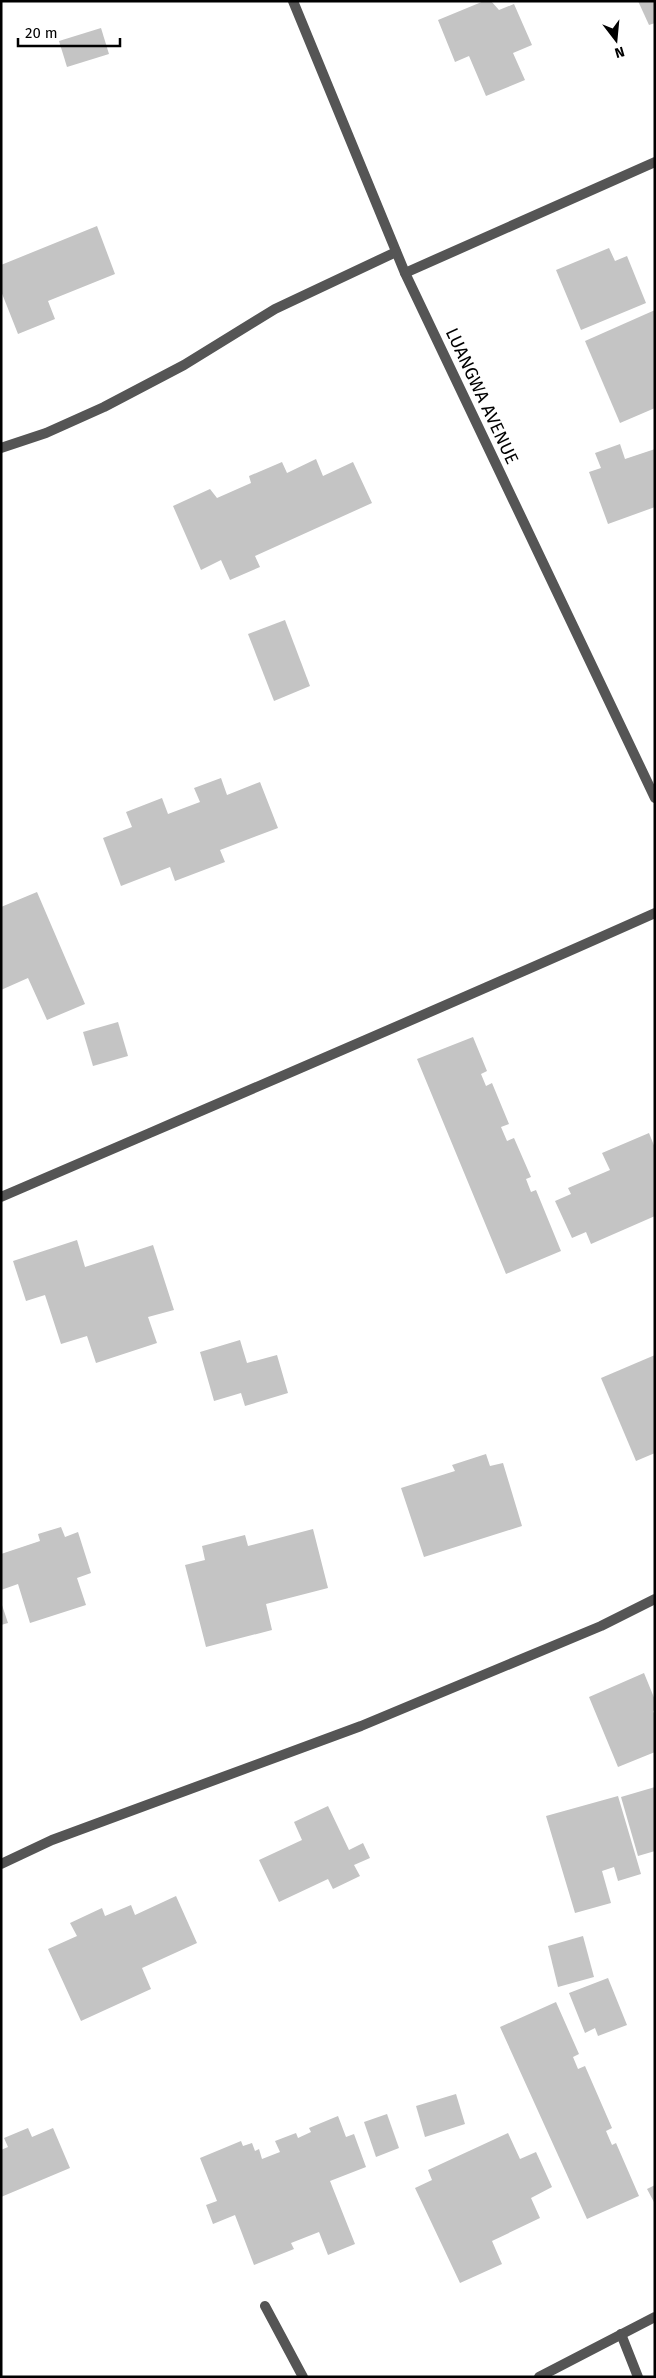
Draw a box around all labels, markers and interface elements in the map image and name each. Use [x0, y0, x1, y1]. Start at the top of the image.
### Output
scale bar [18, 15, 120, 47]
north arrow [591, 15, 641, 65]
text: 20 m [25, 24, 58, 42]
text: N [613, 43, 626, 61]
street label: LUANGWA AVENUE [441, 324, 523, 468]

